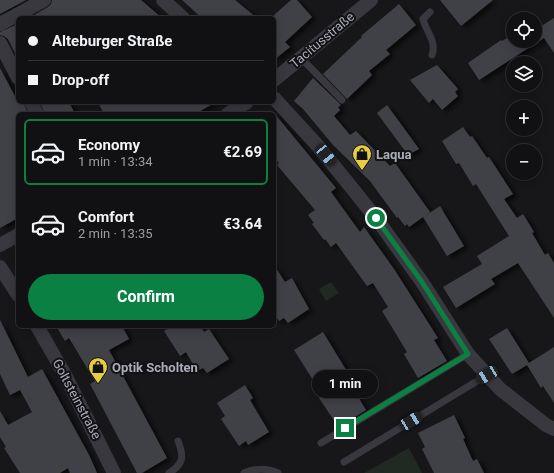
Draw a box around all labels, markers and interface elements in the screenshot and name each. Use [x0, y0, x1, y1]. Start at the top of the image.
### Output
street label: Tacitusstraße [287, 9, 357, 71]
map controls [506, 12, 542, 180]
button: locate [506, 12, 542, 48]
text: Alteburger Straße [52, 32, 172, 50]
button: layers [506, 56, 542, 92]
text: Drop-off [52, 71, 109, 89]
button: + [506, 100, 542, 136]
icon: car [30, 134, 66, 170]
text: Economy [78, 136, 140, 154]
car [314, 142, 338, 168]
text: €2.69 [223, 143, 262, 161]
shop icon: Laqua [351, 143, 373, 171]
button: − [506, 144, 542, 180]
place label: Laqua [376, 147, 412, 162]
text: 1 min · 13:34 [78, 154, 153, 169]
icon: car [30, 206, 66, 242]
text: Comfort [78, 208, 134, 226]
route start [367, 209, 385, 227]
text: €3.64 [223, 215, 262, 233]
text: 2 min · 13:35 [78, 226, 153, 241]
button: Confirm [28, 274, 264, 320]
street label: Goltsteinstraße [50, 356, 104, 442]
shop icon: Optik Scholten [87, 356, 109, 384]
place label: Optik Scholten [112, 360, 198, 375]
car [474, 364, 500, 386]
callout: 1 min [312, 370, 378, 398]
text: 1 min [329, 376, 361, 391]
car [398, 410, 424, 432]
route end [336, 419, 354, 437]

